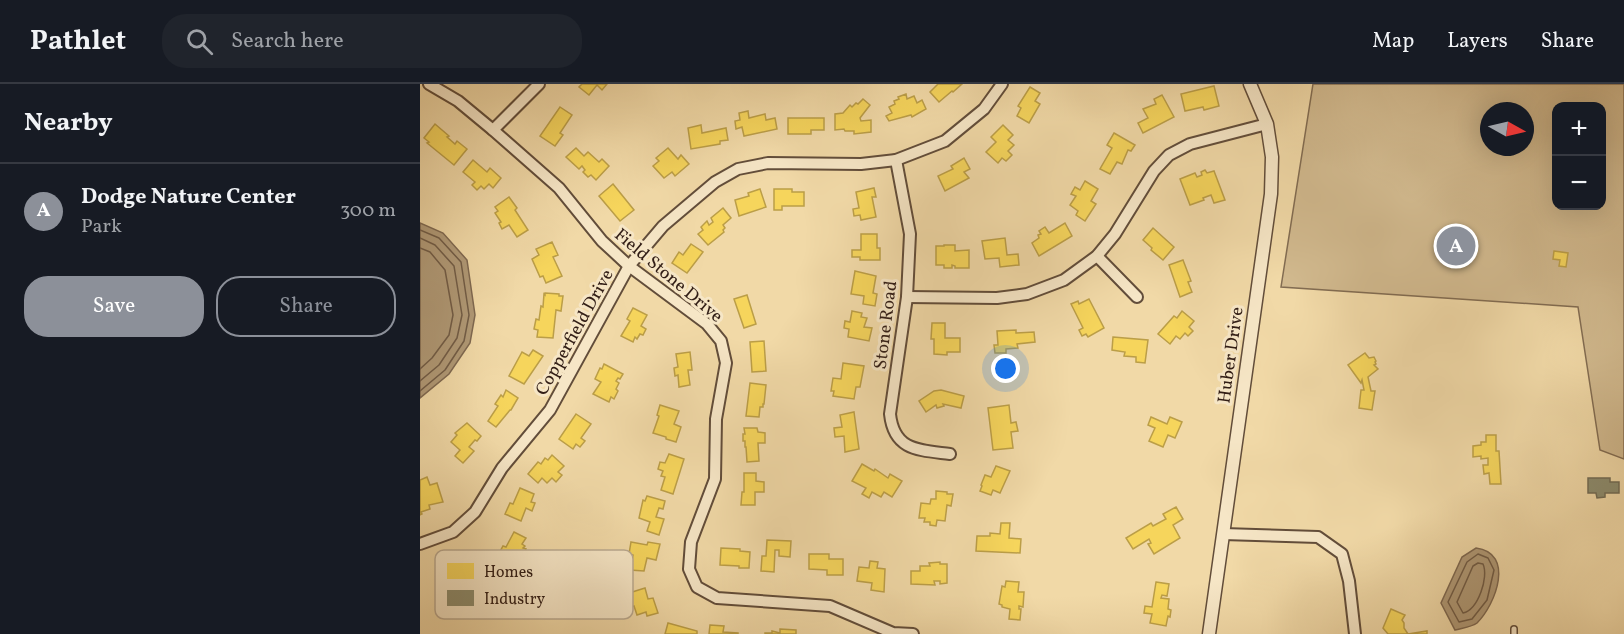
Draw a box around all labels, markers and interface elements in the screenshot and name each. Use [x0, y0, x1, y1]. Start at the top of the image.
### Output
search box [162, 14, 582, 68]
text: Pathlet [30, 22, 126, 61]
icon: search [183, 25, 216, 58]
text: Search here [231, 26, 344, 57]
text: Map [1372, 27, 1414, 56]
text: Layers [1447, 27, 1508, 56]
text: Share [1541, 27, 1594, 56]
north arrow [1480, 102, 1534, 156]
map controls [1552, 102, 1606, 210]
button: + [1552, 102, 1606, 156]
text: Nearby [24, 105, 113, 141]
button: − [1552, 156, 1606, 210]
text: Dodge Nature Center [81, 182, 296, 213]
text: A [36, 197, 51, 225]
text: 300 m [340, 197, 396, 225]
text: Park [81, 213, 122, 241]
street label: Field Stone Drive [608, 223, 728, 329]
pin: A [1436, 224, 1476, 268]
street label: Copperfield Drive [530, 265, 620, 400]
button: Save [24, 276, 204, 337]
button: Share [216, 276, 396, 337]
street label: Stone Road [869, 279, 904, 371]
street label: Huber Drive [1212, 305, 1251, 405]
your location [991, 354, 1020, 383]
legend [435, 550, 633, 619]
text: Homes [484, 562, 533, 584]
text: Industry [484, 589, 545, 611]

